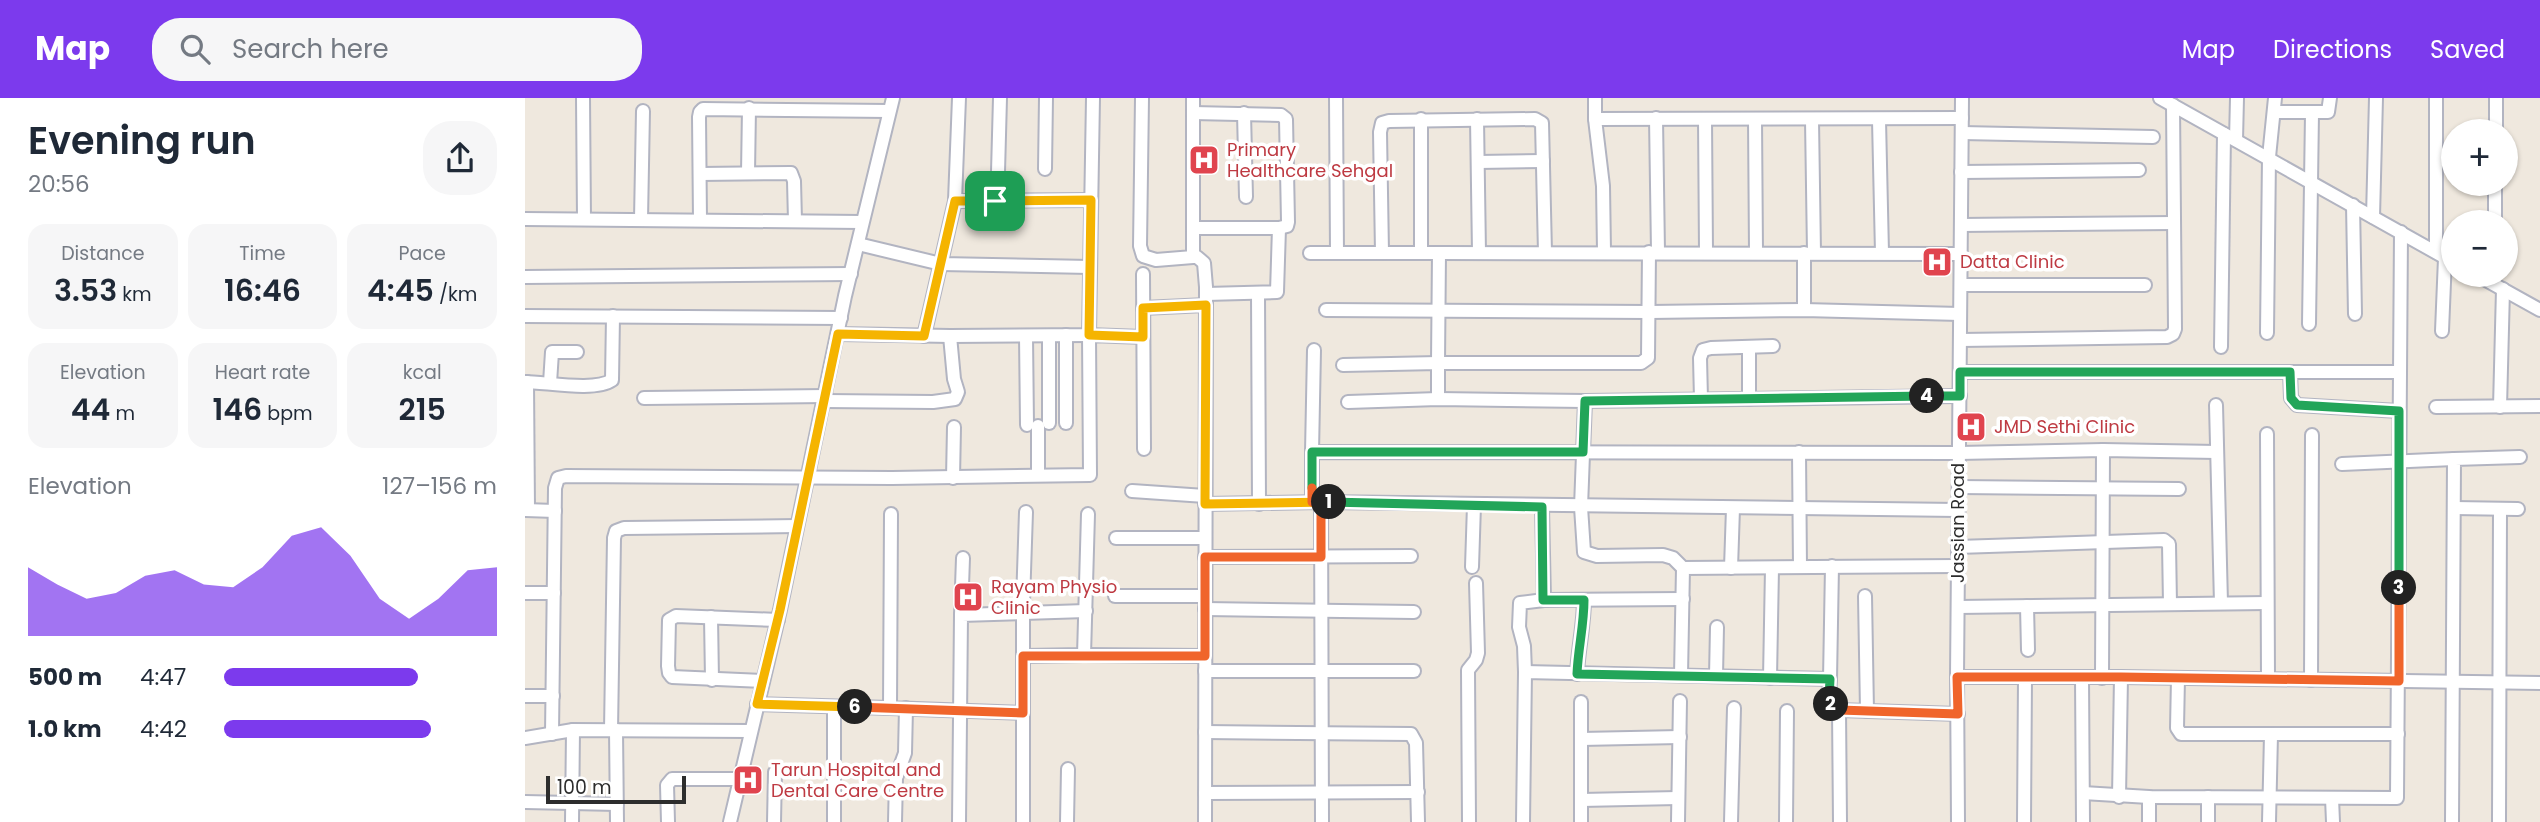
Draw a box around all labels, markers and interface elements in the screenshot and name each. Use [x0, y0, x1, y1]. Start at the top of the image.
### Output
search box [152, 18, 642, 81]
text: Map [35, 25, 110, 72]
icon: search [176, 30, 214, 68]
text: Search here [232, 31, 389, 67]
text: Map [2182, 33, 2235, 66]
text: Directions [2273, 33, 2392, 66]
text: Saved [2430, 33, 2505, 66]
text: Evening run [28, 114, 256, 167]
map controls [2441, 119, 2518, 287]
button: + [2441, 119, 2518, 196]
button: share [423, 121, 497, 195]
place label: Primary Healthcare Sehgal [1227, 137, 1393, 183]
hospital icon: Primary Healthcare Sehgal [1187, 143, 1221, 177]
text: 20:56 [28, 168, 90, 200]
pin [965, 171, 1025, 231]
icon: arrive [976, 182, 1014, 220]
button: − [2441, 210, 2518, 287]
text: Distance [61, 240, 144, 267]
text: Time [239, 240, 286, 267]
text: Pace [399, 240, 446, 267]
hospital icon: Datta Clinic [1920, 245, 1954, 279]
place label: Datta Clinic [1960, 249, 2065, 274]
text: 3.53 [54, 269, 117, 312]
text: 16:46 [224, 269, 301, 312]
text: 4:45 [367, 269, 434, 312]
text: km [117, 281, 152, 308]
text: /km [434, 281, 477, 308]
text: Elevation [60, 359, 146, 386]
text: Heart rate [215, 359, 310, 386]
text: kcal [403, 359, 442, 386]
pin: 4 [1909, 378, 1945, 414]
text: 4 [1920, 382, 1933, 409]
text: 44 [71, 388, 110, 431]
text: 146 [212, 388, 262, 431]
text: 215 [398, 388, 446, 431]
text: m [110, 400, 135, 427]
text: bpm [262, 400, 313, 427]
hospital icon: JMD Sethi Clinic [1954, 410, 1988, 444]
place label: JMD Sethi Clinic [1994, 414, 2135, 439]
street label: Jassian Road [1945, 463, 1970, 583]
text: Elevation [28, 470, 132, 502]
text: 127–156 m [382, 470, 497, 502]
pin: 1 [1311, 484, 1347, 520]
text: 1 [1325, 488, 1332, 515]
pin: 3 [2381, 570, 2417, 606]
place label: Rayam Physio Clinic [991, 574, 1117, 620]
text: 3 [2393, 574, 2404, 601]
hospital icon: Rayam Physio Clinic [951, 580, 985, 614]
text: 500 m [28, 661, 102, 693]
text: 4:47 [140, 661, 186, 693]
pin: 2 [1813, 686, 1849, 722]
pin: 6 [837, 690, 873, 724]
text: 2 [1825, 690, 1836, 717]
text: 6 [848, 693, 861, 720]
text: 1.0 km [28, 713, 102, 745]
text: 4:42 [140, 713, 187, 745]
place label: Tarun Hospital and Dental Care Centre [771, 757, 944, 803]
hospital icon: Tarun Hospital and Dental Care Centre [731, 763, 765, 797]
scale bar [546, 773, 686, 805]
text: 100 m [557, 774, 612, 801]

